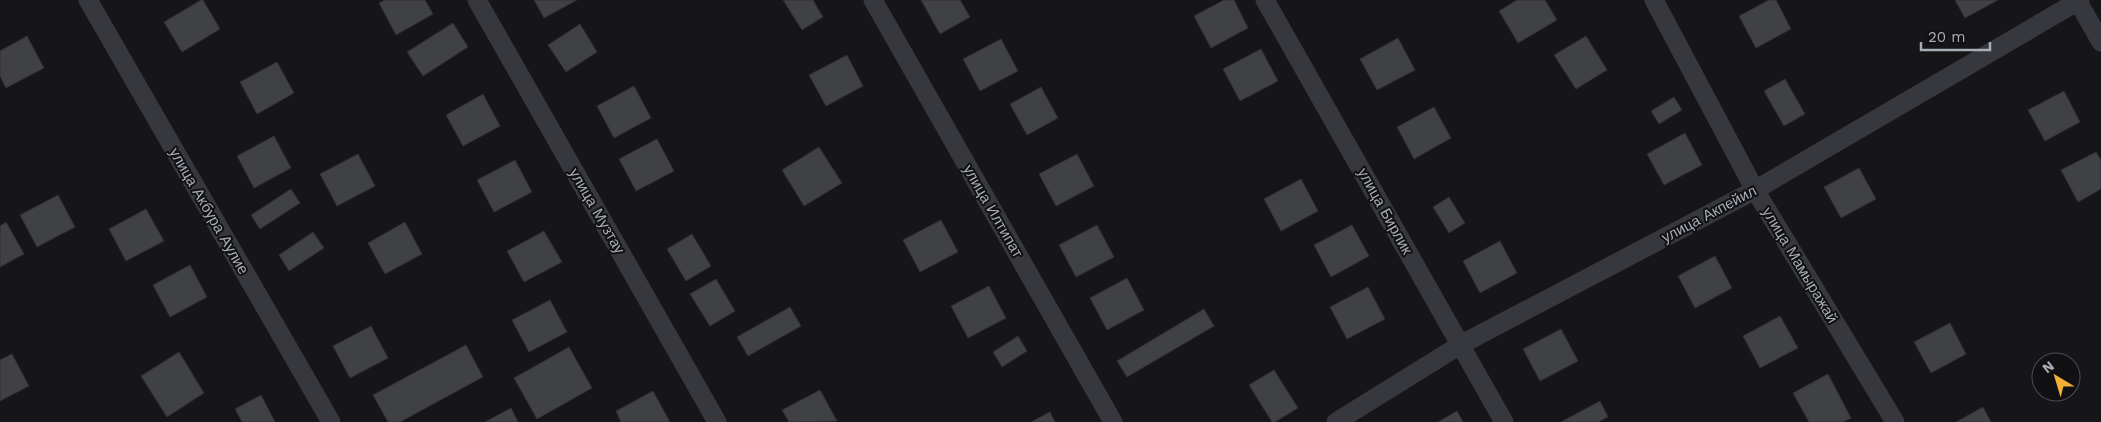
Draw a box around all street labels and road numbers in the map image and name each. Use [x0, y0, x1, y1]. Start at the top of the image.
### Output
street label: улица Акбура Аулие [165, 145, 253, 277]
street label: улица Илтипат [959, 161, 1027, 261]
street label: улица Музтау [565, 165, 629, 257]
street label: улица Бирлик [1354, 165, 1416, 258]
street label: улица Акпейил [1658, 181, 1760, 247]
street label: улица Мамыражай [1758, 204, 1842, 326]

